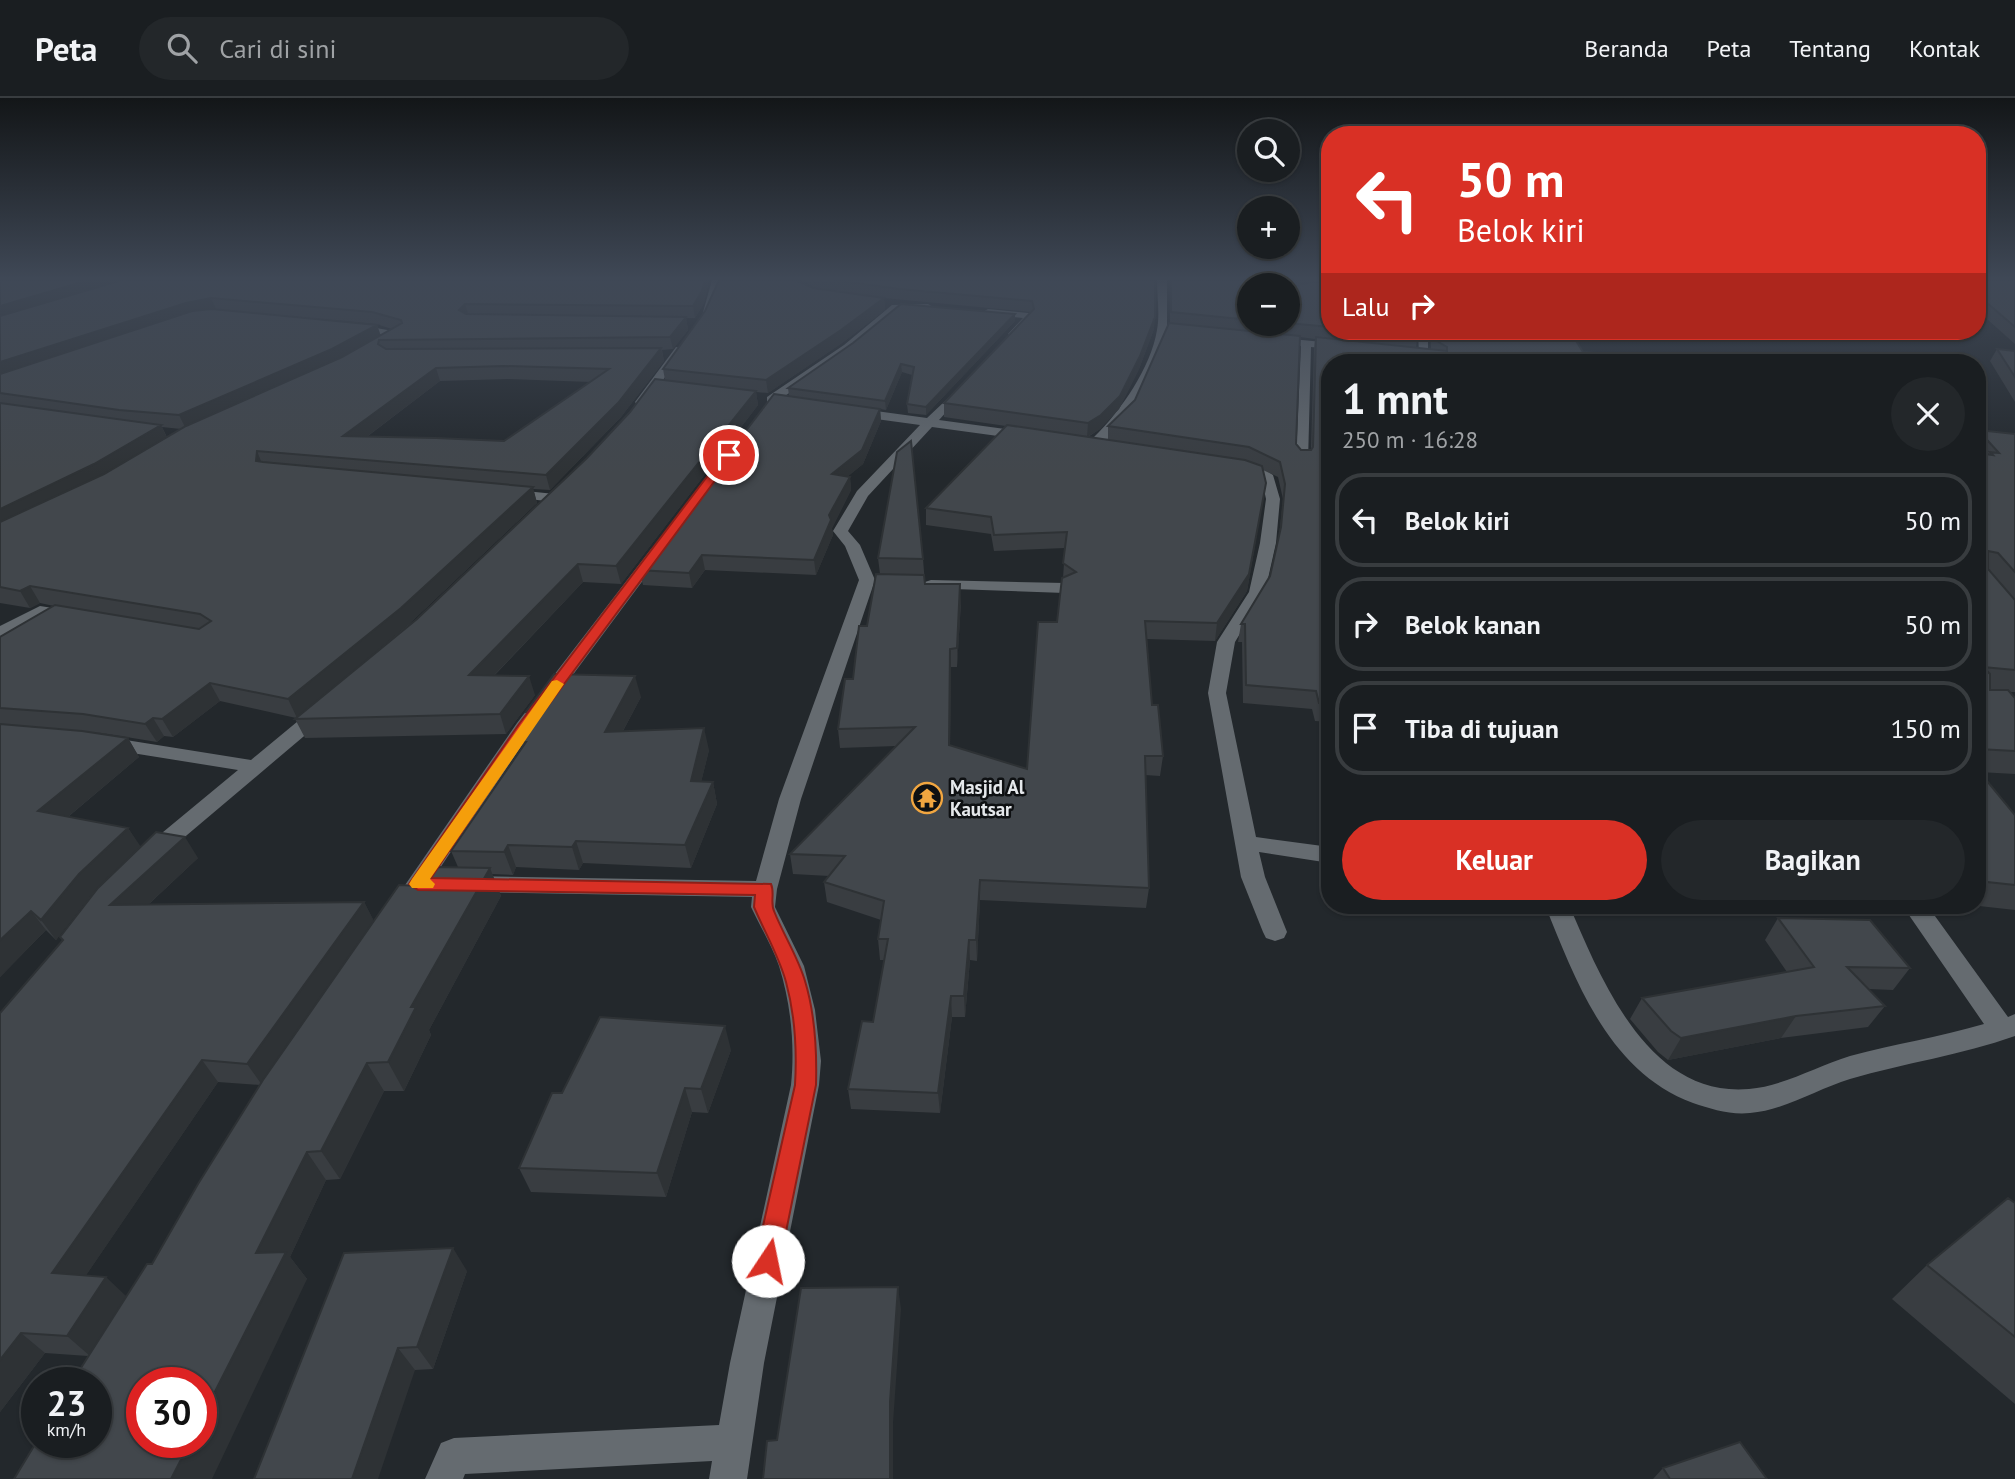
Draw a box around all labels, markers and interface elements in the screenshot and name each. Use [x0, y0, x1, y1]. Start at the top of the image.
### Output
search box [139, 17, 629, 80]
text: Peta [35, 27, 97, 70]
icon: search [163, 29, 201, 67]
text: Cari di sini [219, 32, 336, 65]
text: Beranda [1584, 33, 1669, 64]
text: Peta [1707, 33, 1751, 64]
text: Tentang [1789, 33, 1871, 64]
text: Kontak [1909, 33, 1980, 64]
map controls [1237, 119, 1300, 336]
button: search [1237, 119, 1300, 182]
text: 50 m [1457, 147, 1564, 211]
icon: left [1342, 154, 1433, 245]
button: + [1237, 196, 1300, 259]
text: Belok kiri [1457, 209, 1585, 251]
button: − [1237, 273, 1300, 336]
icon: right [1403, 287, 1441, 325]
text: Lalu [1342, 290, 1389, 323]
text: 1 mnt [1342, 371, 1448, 426]
button: close [1891, 377, 1965, 451]
pin [699, 425, 759, 485]
text: 250 m · 16:28 [1342, 425, 1478, 454]
icon: arrive [710, 436, 748, 474]
icon: left [1346, 501, 1384, 539]
text: Belok kiri [1405, 504, 1510, 537]
text: 50 m [1905, 504, 1961, 537]
icon: right [1346, 605, 1384, 643]
text: Belok kanan [1405, 608, 1541, 641]
text: 50 m [1905, 608, 1961, 641]
icon: arrive [1346, 709, 1384, 747]
text: Tiba di tujuan [1405, 712, 1559, 745]
text: 150 m [1890, 712, 1961, 745]
place label: Masjid Al Kautsar [950, 775, 1025, 821]
temple icon: Masjid Al Kautsar [910, 781, 944, 815]
button: Keluar [1342, 820, 1647, 900]
button: Bagikan [1661, 820, 1965, 900]
position arrow [731, 1224, 805, 1298]
speed limit sign: 30 [126, 1367, 217, 1458]
text: 23 [47, 1380, 86, 1426]
text: km/h [47, 1418, 86, 1441]

